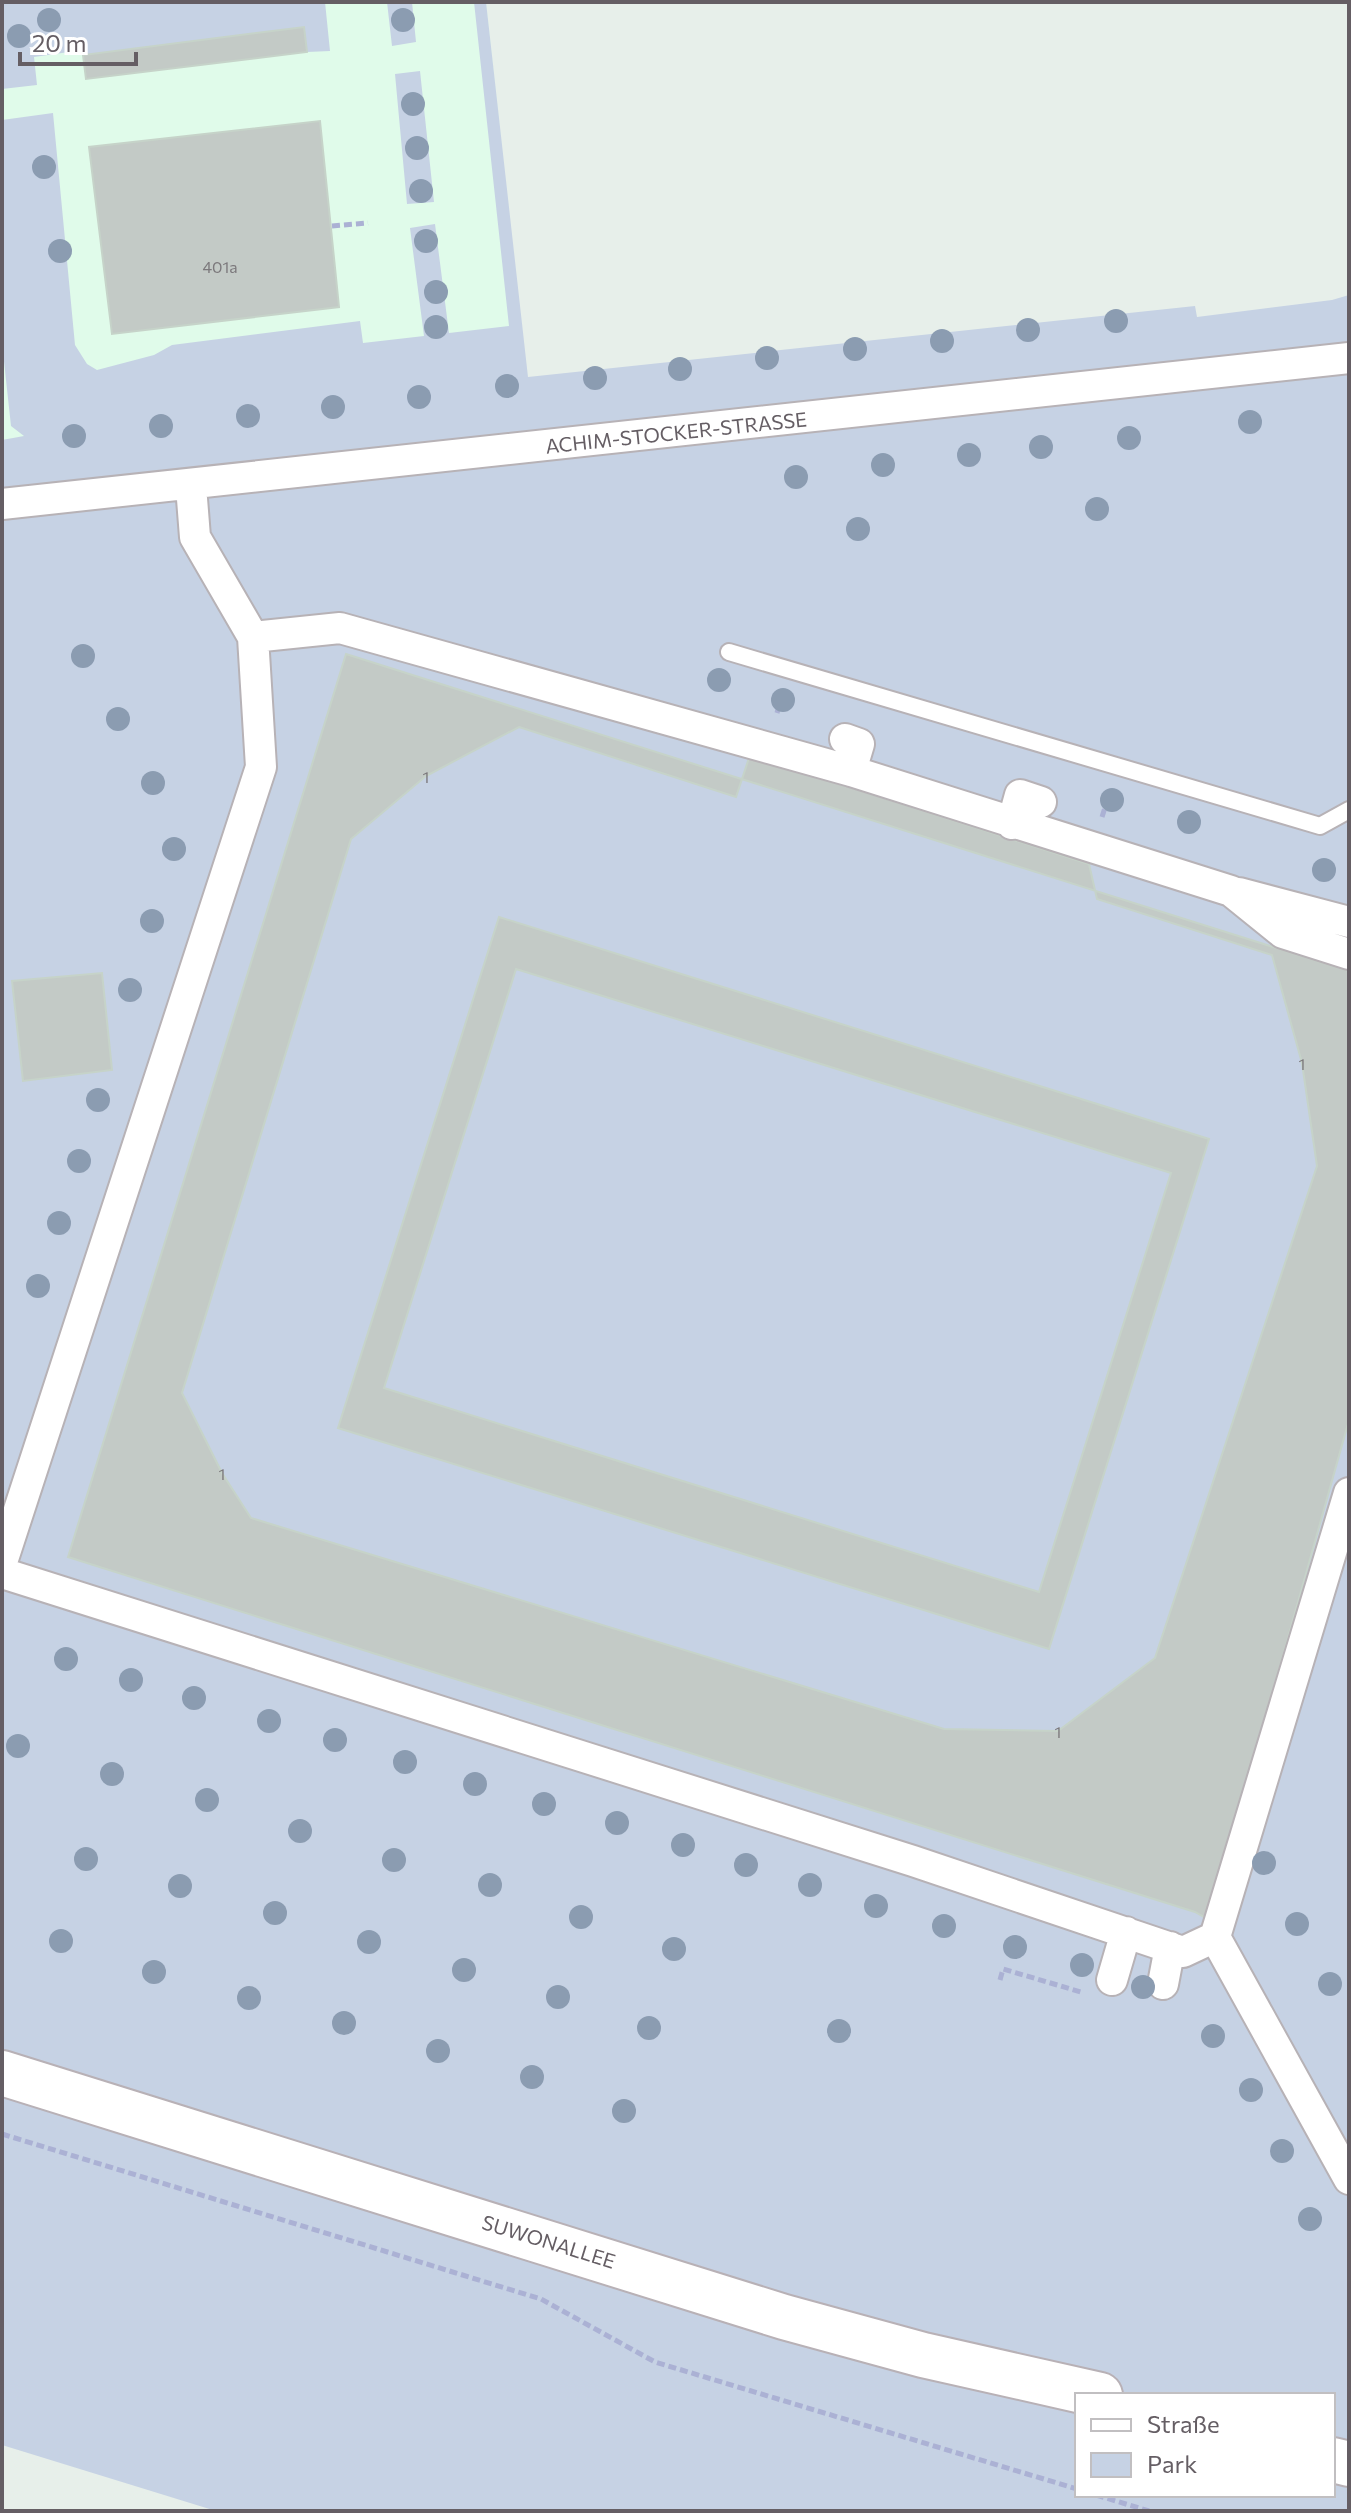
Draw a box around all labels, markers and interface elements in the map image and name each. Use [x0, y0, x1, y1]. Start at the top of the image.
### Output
scale bar [20, 16, 136, 66]
text: 20 m [32, 28, 86, 57]
house number: 401a [202, 257, 238, 276]
street label: ACHIM-STOCKER-STRASSE [544, 406, 808, 458]
house number: 1 [423, 767, 429, 786]
house number: 1 [1299, 1054, 1305, 1073]
house number: 1 [219, 1464, 225, 1483]
house number: 1 [1055, 1722, 1061, 1741]
street label: SUWONALLEE [479, 2209, 619, 2273]
legend [1075, 2393, 1335, 2497]
text: Straße [1147, 2409, 1220, 2438]
text: Park [1147, 2449, 1197, 2478]

